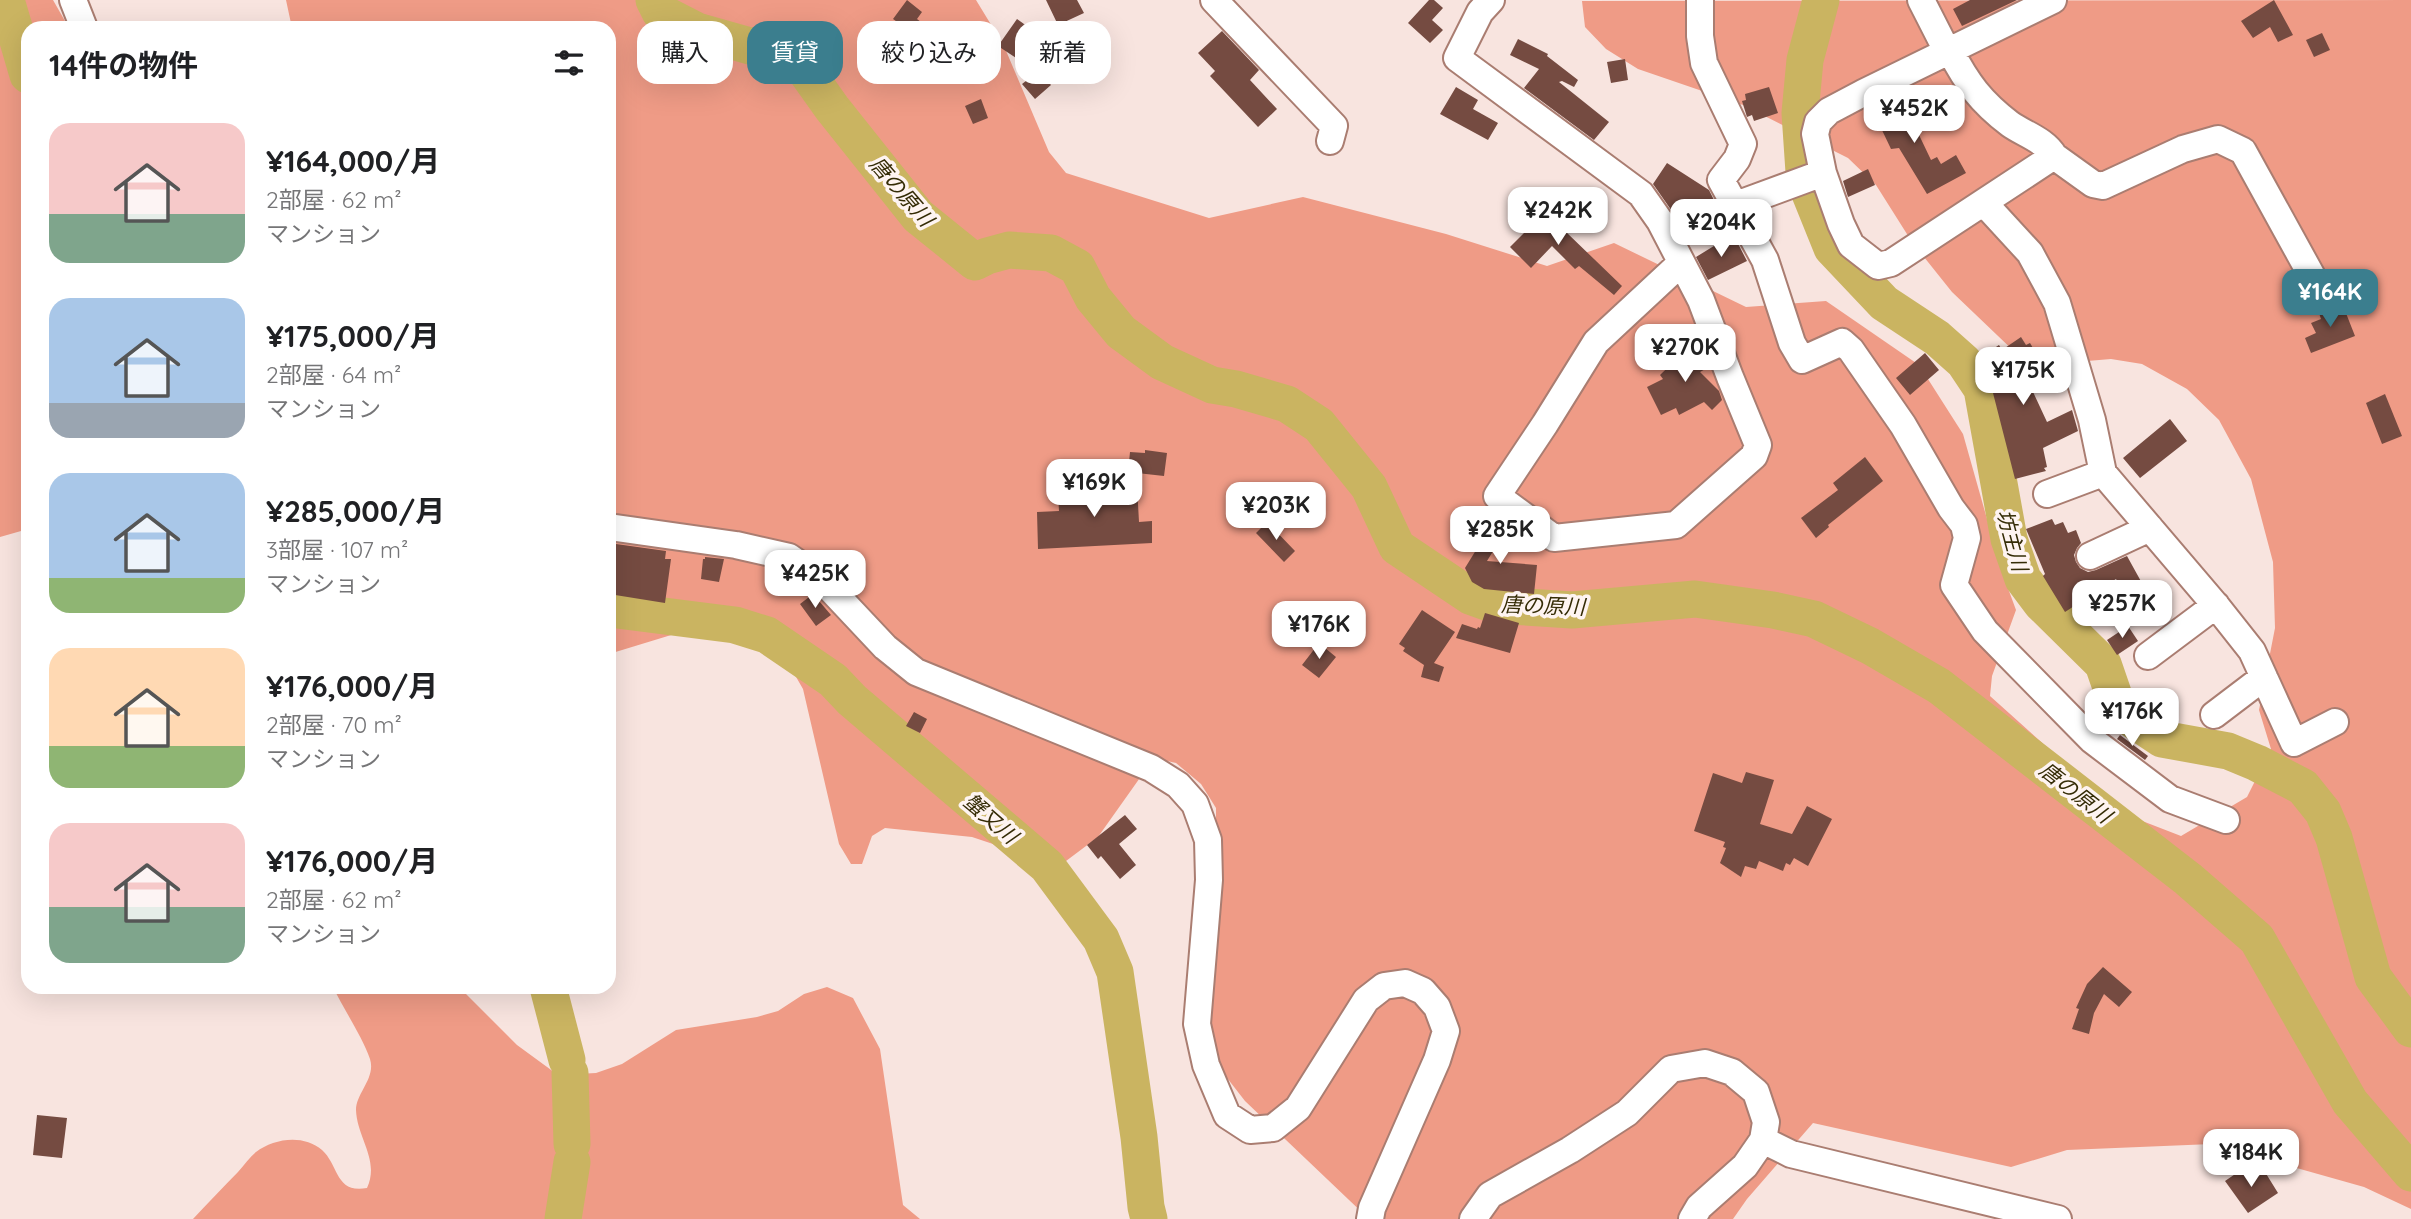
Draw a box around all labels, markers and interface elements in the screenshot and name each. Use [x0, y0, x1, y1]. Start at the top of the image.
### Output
chip: 購入 [637, 21, 733, 84]
chip: 賃貸 [747, 21, 843, 84]
chip: 絞り込み [857, 21, 1001, 84]
chip: 新着 [1015, 21, 1111, 84]
icon: filters [550, 44, 588, 82]
text: 14件の物件 [49, 46, 198, 84]
pin: ¥452K [1865, 86, 1963, 145]
text: ¥452K [1880, 93, 1948, 122]
text: ¥164,000/月 [266, 142, 440, 180]
icon: home [105, 151, 189, 235]
water label: 唐の原川 [865, 151, 941, 233]
text: 2部屋 · 62 m² [266, 185, 401, 214]
pin: ¥242K [1509, 188, 1607, 247]
text: ¥242K [1524, 195, 1592, 224]
pin: ¥204K [1672, 200, 1770, 259]
text: ¥204K [1686, 207, 1756, 236]
text: マンション [266, 219, 381, 248]
pin: ¥164K [2281, 270, 2379, 329]
text: ¥164K [2298, 277, 2362, 306]
text: ¥175,000/月 [266, 317, 440, 355]
pin: ¥270K [1636, 324, 1734, 384]
icon: home [105, 326, 189, 410]
text: ¥270K [1651, 332, 1719, 361]
pin: ¥175K [1974, 348, 2072, 407]
text: ¥175K [1991, 355, 2055, 384]
text: 2部屋 · 64 m² [266, 360, 401, 389]
text: マンション [266, 394, 381, 423]
pin: ¥169K [1045, 460, 1143, 519]
text: ¥169K [1062, 467, 1126, 496]
pin: ¥203K [1227, 482, 1325, 542]
text: ¥203K [1242, 490, 1310, 519]
text: ¥285,000/月 [266, 492, 445, 530]
icon: home [105, 501, 189, 585]
pin: ¥285K [1451, 506, 1549, 566]
water label: 坊主川 [1992, 506, 2034, 576]
text: ¥285K [1466, 514, 1534, 543]
text: 3部屋 · 107 m² [266, 535, 408, 564]
pin: ¥425K [766, 550, 864, 610]
text: ¥425K [781, 558, 849, 587]
text: マンション [266, 569, 381, 598]
pin: ¥257K [2073, 580, 2171, 640]
text: ¥257K [2088, 588, 2156, 617]
water label: 唐の原川 [1501, 591, 1587, 620]
pin: ¥176K [1270, 602, 1368, 661]
text: ¥176K [1288, 609, 1350, 638]
text: ¥176,000/月 [266, 667, 438, 705]
icon: home [105, 676, 189, 760]
pin: ¥176K [2083, 688, 2181, 748]
text: ¥176K [2101, 696, 2163, 725]
text: 2部屋 · 70 m² [266, 710, 402, 739]
text: マンション [266, 744, 381, 773]
water label: 唐の原川 [2035, 756, 2119, 829]
water label: 蟹又川 [959, 788, 1025, 850]
text: ¥176,000/月 [266, 842, 438, 880]
icon: home [105, 851, 189, 935]
text: 2部屋 · 62 m² [266, 885, 401, 914]
text: マンション [266, 919, 381, 948]
pin: ¥184K [2202, 1130, 2300, 1189]
text: ¥184K [2219, 1137, 2283, 1166]

